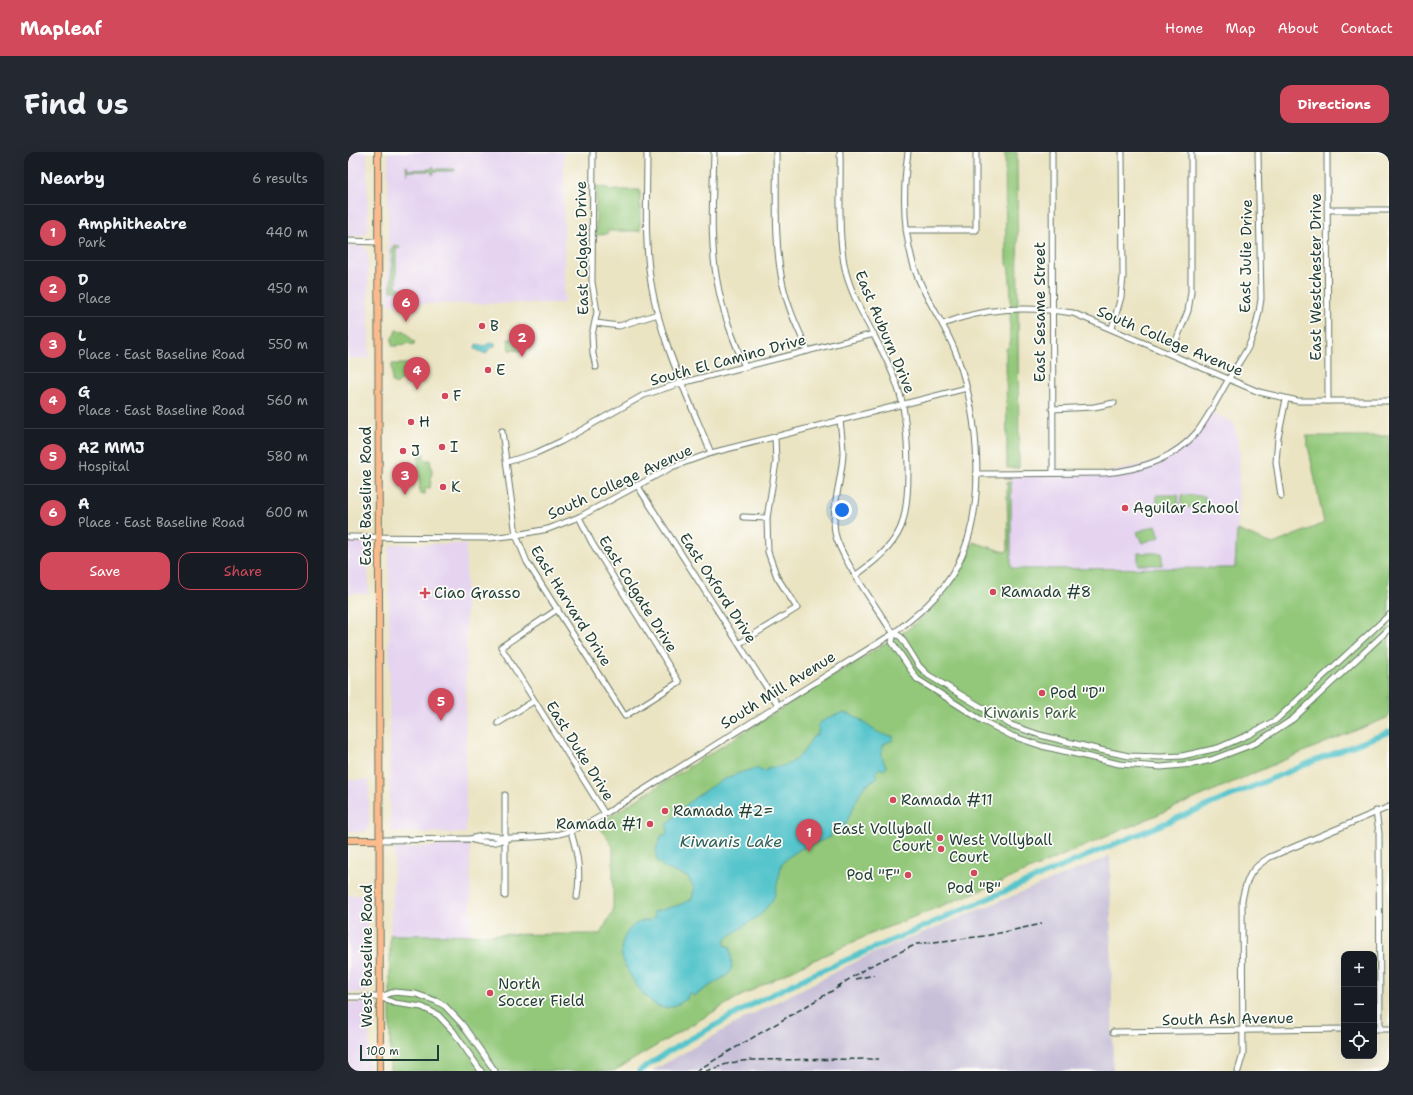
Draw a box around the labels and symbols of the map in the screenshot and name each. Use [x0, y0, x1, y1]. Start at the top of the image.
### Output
street label: East Colgate Drive [571, 181, 593, 315]
street label: East Westchester Drive [1306, 193, 1326, 361]
street label: East Julie Drive [1235, 199, 1257, 313]
street label: East Sesame Street [1030, 242, 1050, 382]
street label: East Auburn Drive [850, 267, 920, 397]
pin: 6 [393, 289, 419, 322]
street label: South College Avenue [1094, 301, 1246, 381]
place label: B [490, 316, 499, 336]
marker: B [477, 321, 487, 331]
pin: 2 [509, 324, 535, 357]
street label: South El Camino Drive [648, 330, 808, 390]
pin: 4 [404, 357, 430, 390]
place label: E [496, 360, 505, 380]
marker: E [483, 365, 493, 375]
place label: F [453, 386, 462, 406]
marker: F [440, 391, 450, 401]
place label: H [419, 412, 430, 432]
marker: H [406, 417, 416, 427]
street label: East Baseline Road [356, 426, 376, 566]
place label: I [450, 437, 458, 457]
street label: South College Avenue [544, 440, 696, 524]
place label: J [411, 441, 420, 461]
marker: I [437, 442, 447, 452]
marker: J [398, 446, 408, 456]
pin: 3 [392, 462, 418, 495]
place label: K [451, 477, 461, 497]
marker: K [438, 482, 448, 492]
place label: Aguilar School [1133, 498, 1239, 518]
your location [832, 500, 852, 520]
marker: Aguilar School [1120, 503, 1130, 513]
street label: East Oxford Drive [675, 529, 761, 647]
street label: East Colgate Drive [594, 532, 682, 656]
street label: East Harvard Drive [526, 542, 616, 670]
place label: Ramada #8 [1001, 582, 1091, 602]
place label: Ciao Grasso [434, 583, 521, 603]
marker: Ciao Grasso [419, 587, 431, 599]
marker: Ramada #8 [988, 587, 998, 597]
street label: South Mill Avenue [717, 646, 839, 734]
place label: Pod "D" [1050, 683, 1105, 703]
pin: 5 [428, 688, 454, 721]
marker: Pod "D" [1037, 688, 1047, 698]
street label: East Duke Drive [541, 697, 619, 805]
park label: Kiwanis Park [983, 703, 1077, 723]
place label: Ramada #11 [901, 790, 993, 810]
marker: Ramada #11 [888, 795, 898, 805]
place label: Ramada #2= [673, 801, 774, 821]
marker: Ramada #2= [660, 806, 670, 816]
place label: Ramada #1 [556, 814, 642, 834]
marker: Ramada #1 [645, 819, 655, 829]
pin: 1 [796, 819, 822, 852]
place label: East Vollyball Court [832, 819, 932, 856]
place label: West Vollyball Court [949, 830, 1053, 867]
water label: Kiwanis Lake [680, 831, 782, 852]
marker: East Vollyball Court [935, 833, 945, 843]
marker: West Vollyball Court [936, 844, 946, 854]
place label: Pod "F" [846, 865, 900, 885]
marker: Pod "B" [969, 868, 979, 878]
marker: Pod "F" [903, 870, 913, 880]
place label: Pod "B" [947, 878, 1001, 898]
street label: West Baseline Road [357, 884, 377, 1028]
place label: North Soccer Field [498, 974, 585, 1011]
marker: North Soccer Field [485, 988, 495, 998]
street label: South Ash Avenue [1162, 1008, 1294, 1030]
scale bar [360, 1043, 439, 1062]

